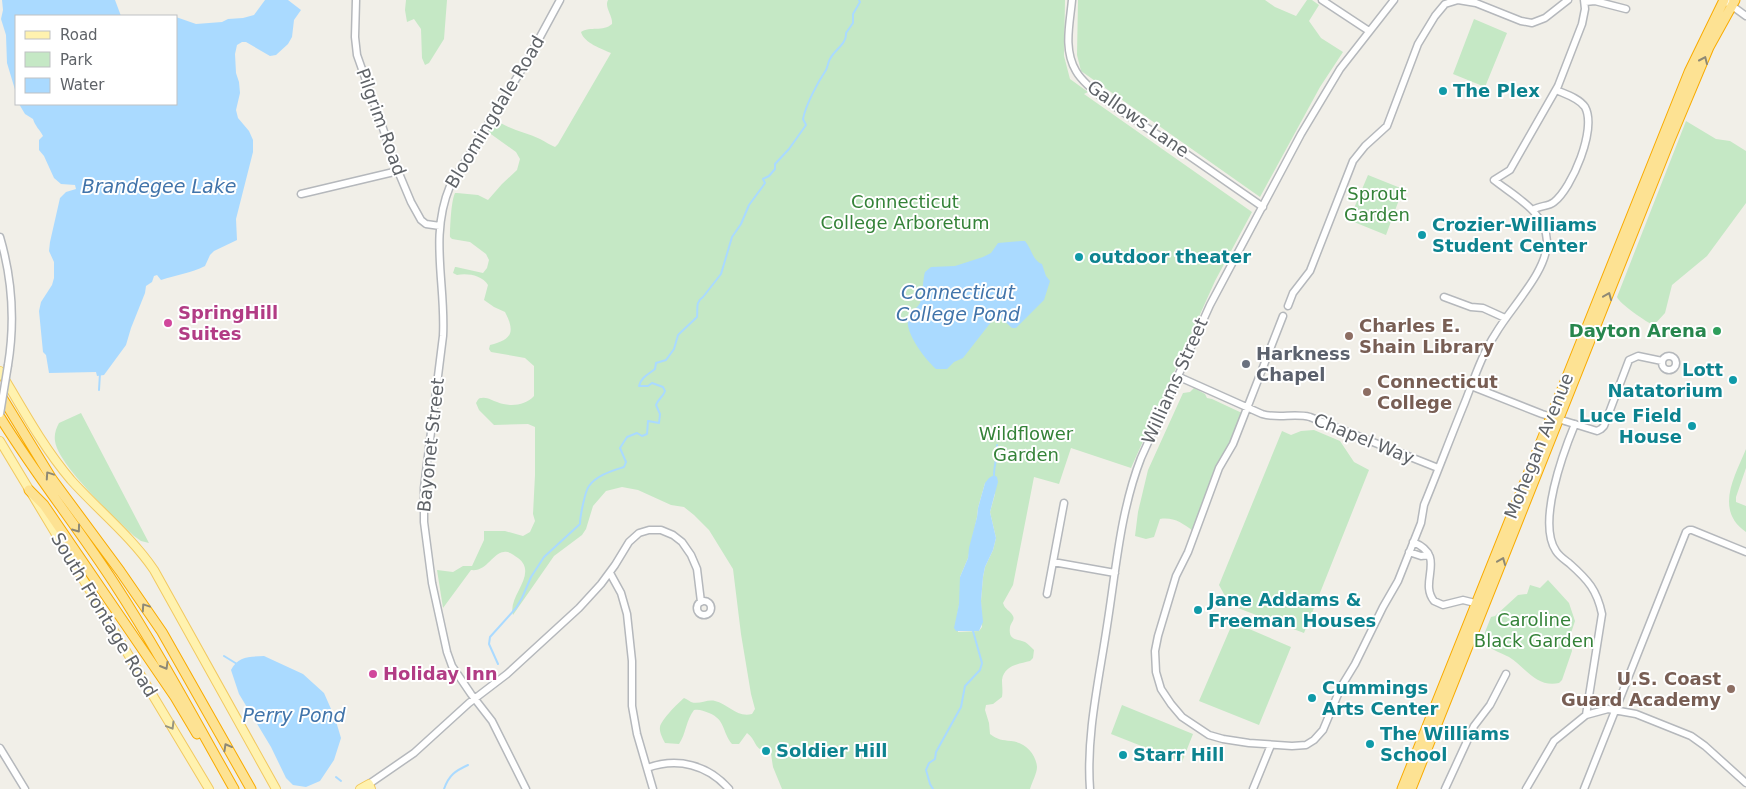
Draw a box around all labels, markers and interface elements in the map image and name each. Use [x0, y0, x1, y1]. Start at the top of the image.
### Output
legend [15, 15, 178, 105]
text: Road [60, 26, 98, 44]
street label: Bloomingdale Road [441, 32, 548, 192]
text: Park [60, 51, 93, 69]
one-way arrow [1697, 56, 1708, 65]
street label: Pilgrim Road [352, 65, 411, 178]
text: Water [60, 76, 105, 94]
street label: Gallows Lane [1083, 76, 1193, 161]
place label: The Plex [1453, 80, 1540, 101]
marker: The Plex [1437, 85, 1449, 97]
water label: Brandegee Lake [82, 175, 236, 197]
park label: Sprout Garden [1344, 183, 1410, 225]
park label: Connecticut College Arboretum [820, 191, 990, 233]
place label: Crozier-Williams Student Center [1432, 214, 1597, 256]
marker: Crozier-Williams Student Center [1416, 229, 1428, 241]
place label: outdoor theater [1089, 246, 1251, 267]
marker: outdoor theater [1073, 251, 1085, 263]
water label: Connecticut College Pond [896, 281, 1021, 325]
one-way arrow [1602, 292, 1612, 301]
place label: SpringHill Suites [178, 302, 278, 344]
street label: Williams Street [1137, 315, 1212, 447]
place label: Charles E. Shain Library [1359, 315, 1495, 357]
marker: SpringHill Suites [162, 317, 174, 329]
place label: Dayton Arena [1569, 320, 1707, 341]
marker: Dayton Arena [1711, 325, 1723, 337]
marker: Charles E. Shain Library [1343, 330, 1355, 342]
place label: Harkness Chapel [1256, 343, 1351, 385]
marker: Harkness Chapel [1240, 358, 1252, 370]
place label: Lott Natatorium [1607, 359, 1723, 401]
street label: Mohegan Avenue [1500, 370, 1577, 522]
place label: Connecticut College [1377, 371, 1498, 413]
marker: Lott Natatorium [1727, 374, 1739, 386]
street label: Bayonet Street [413, 377, 448, 513]
marker: Connecticut College [1361, 386, 1373, 398]
place label: Luce Field House [1579, 405, 1682, 447]
street label: Chapel Way [1311, 409, 1418, 468]
marker: Luce Field House [1686, 420, 1698, 432]
park label: Wildflower Garden [979, 423, 1074, 465]
one-way arrow [46, 471, 56, 480]
one-way arrow [71, 523, 79, 532]
street label: South Frontage Road [47, 529, 162, 701]
one-way arrow [1497, 557, 1507, 565]
place label: Jane Addams & Freeman Houses [1206, 589, 1376, 631]
one-way arrow [142, 603, 151, 612]
marker: Jane Addams & Freeman Houses [1192, 604, 1204, 616]
park label: Caroline Black Garden [1474, 609, 1594, 651]
one-way arrow [158, 660, 168, 669]
place label: Holiday Inn [383, 663, 498, 684]
marker: Holiday Inn [367, 668, 379, 680]
place label: U.S. Coast Guard Academy [1561, 668, 1721, 710]
place label: Cummings Arts Center [1322, 677, 1438, 719]
marker: U.S. Coast Guard Academy [1725, 683, 1737, 695]
marker: Cummings Arts Center [1306, 692, 1318, 704]
water label: Perry Pond [242, 704, 347, 726]
one-way arrow [165, 720, 175, 729]
place label: The Williams School [1380, 723, 1510, 765]
marker: The Williams School [1364, 738, 1376, 750]
place label: Soldier Hill [776, 740, 887, 761]
one-way arrow [224, 743, 234, 752]
place label: Starr Hill [1133, 744, 1224, 765]
marker: Soldier Hill [760, 745, 772, 757]
marker: Starr Hill [1117, 749, 1129, 761]

